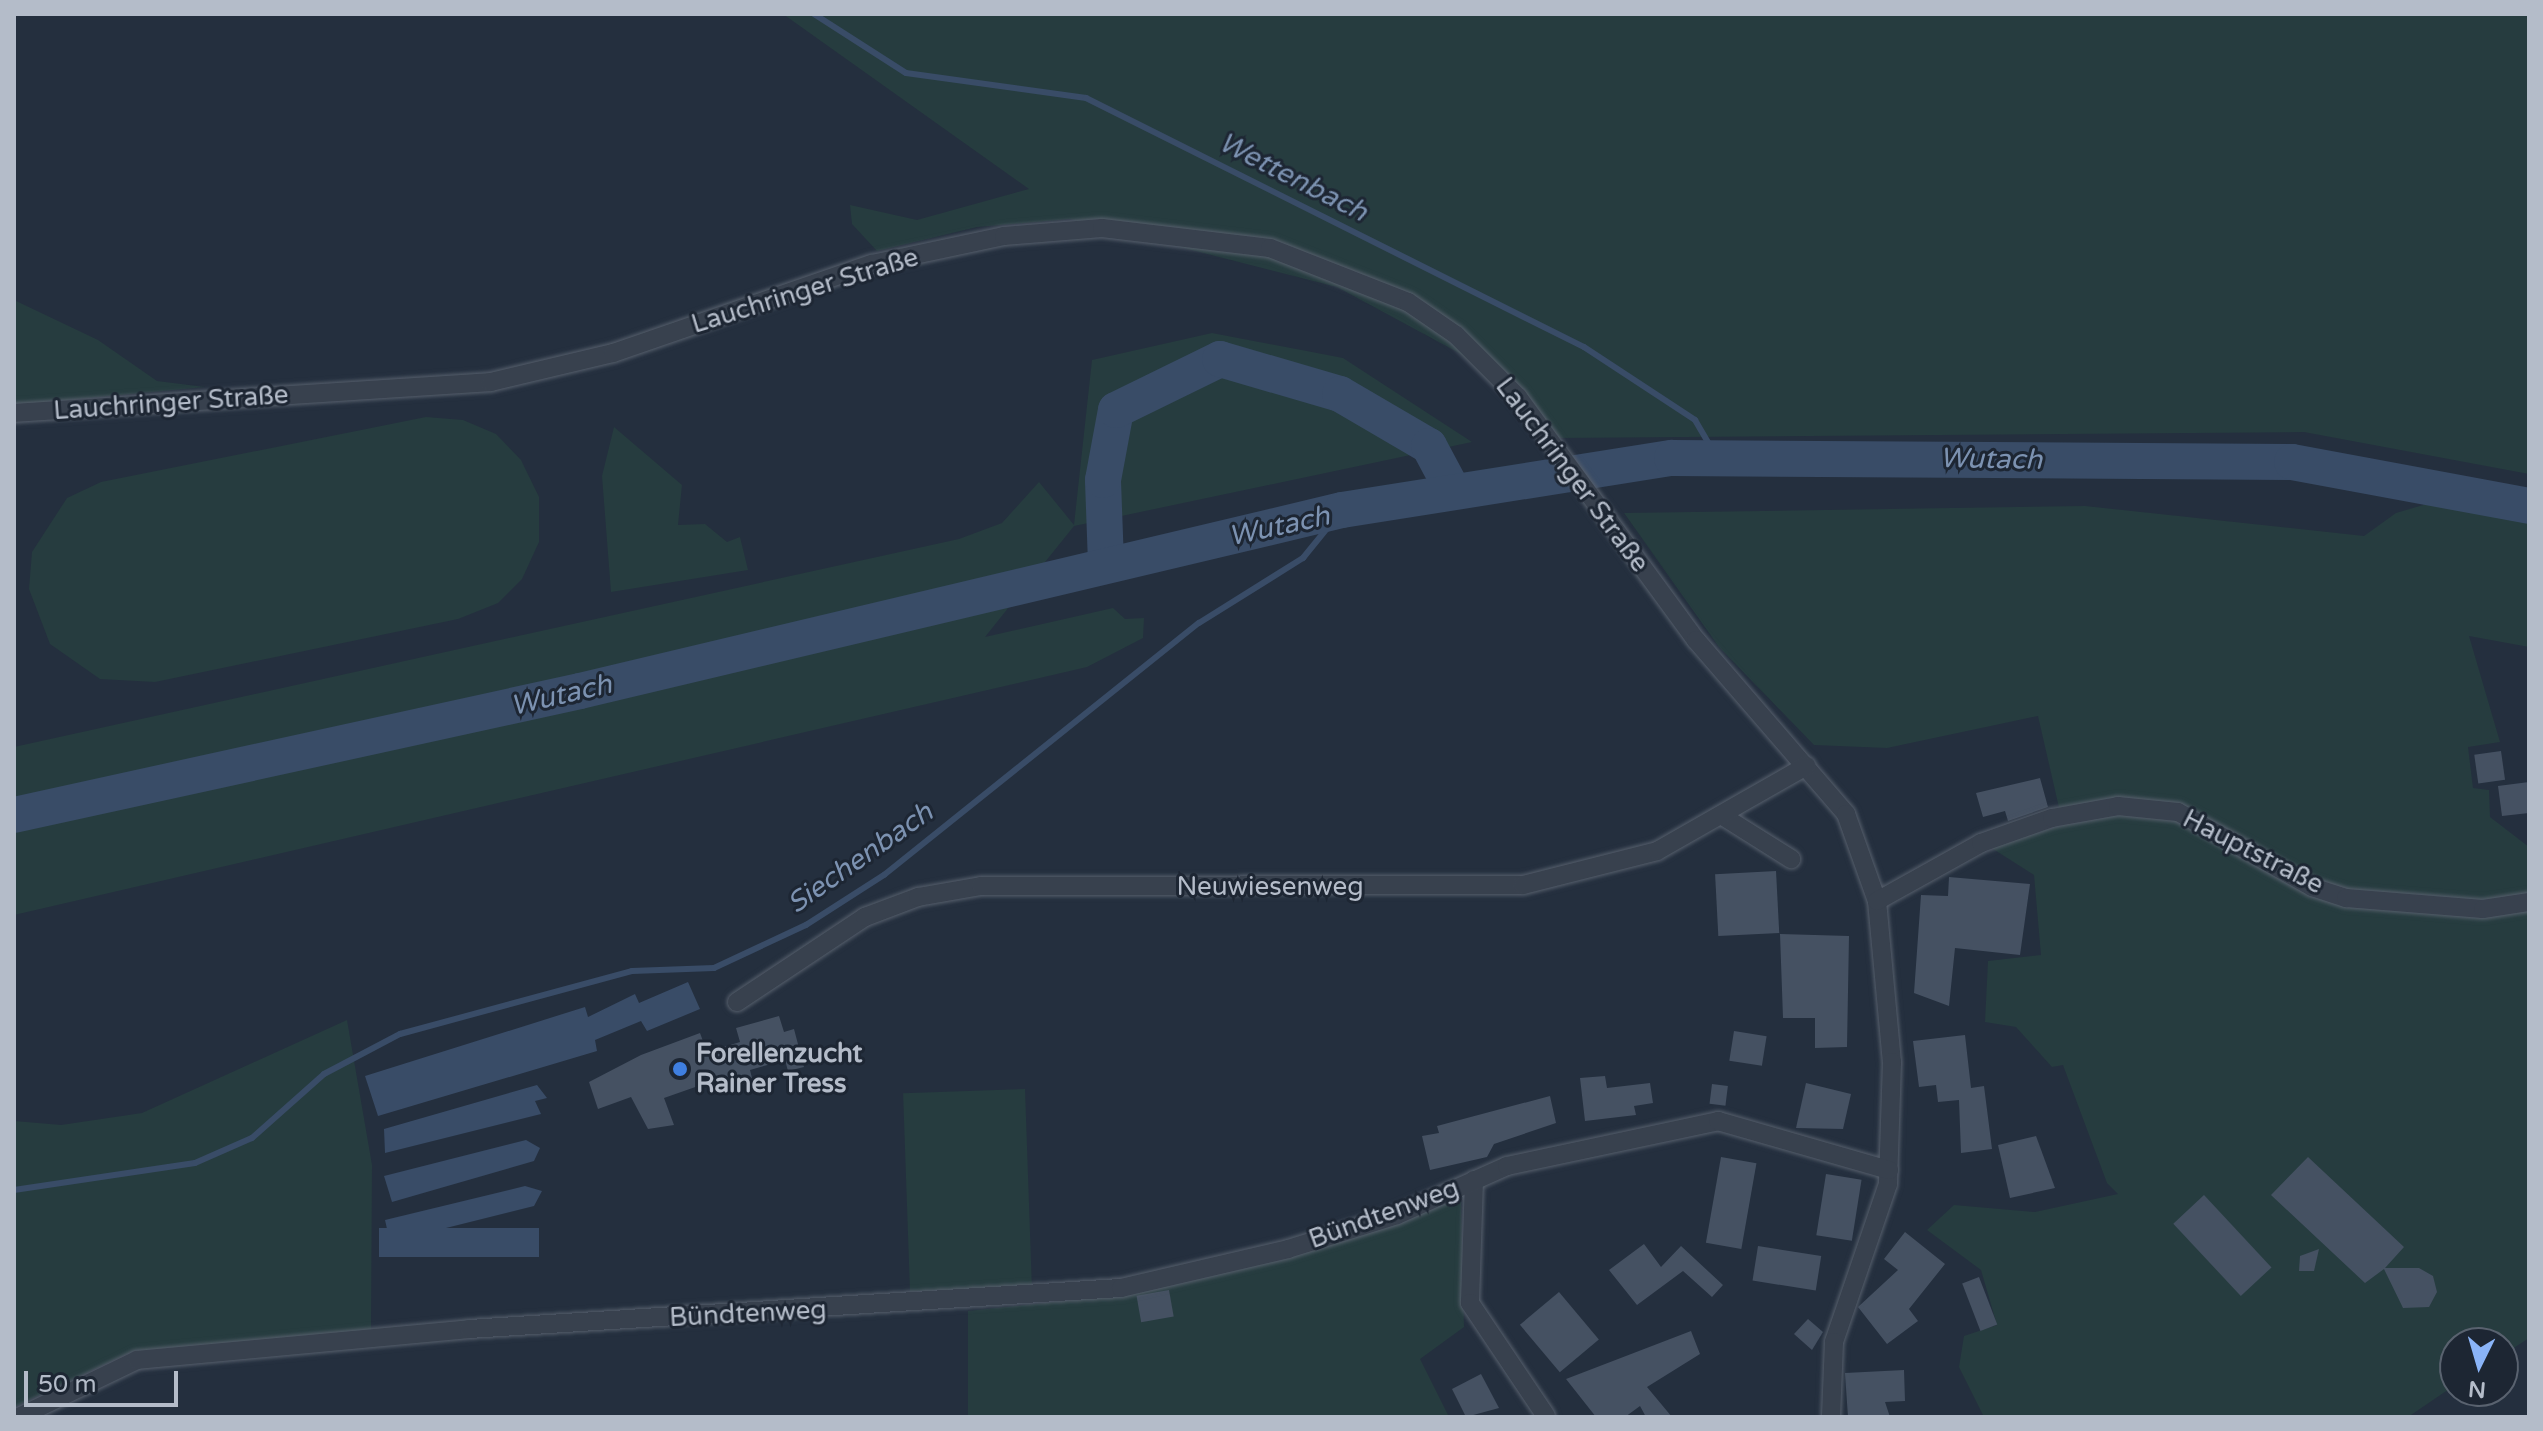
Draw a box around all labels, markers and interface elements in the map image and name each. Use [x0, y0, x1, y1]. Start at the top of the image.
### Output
water label: Wettenbach [1213, 125, 1373, 229]
street label: Lauchringer Straße [688, 242, 922, 340]
street label: Lauchringer Straße [1489, 372, 1655, 578]
street label: Lauchringer Straße [52, 379, 290, 427]
water label: Wutach [1939, 441, 2043, 477]
water label: Wutach [1225, 499, 1333, 553]
water label: Wutach [507, 667, 615, 723]
water label: Siechenbach [781, 795, 939, 921]
street label: Hauptstraße [2177, 803, 2329, 901]
street label: Neuwiesenweg [1176, 871, 1364, 903]
place label: Forellenzucht Rainer Tress [696, 1038, 862, 1100]
marker: Forellenzucht Rainer Tress [671, 1060, 689, 1078]
street label: Bündtenweg [1305, 1172, 1463, 1256]
street label: Bündtenweg [669, 1294, 827, 1334]
north arrow [2439, 1327, 2519, 1407]
scale bar [28, 1355, 182, 1405]
text: 50 m [38, 1370, 96, 1399]
text: N [2467, 1375, 2487, 1403]

